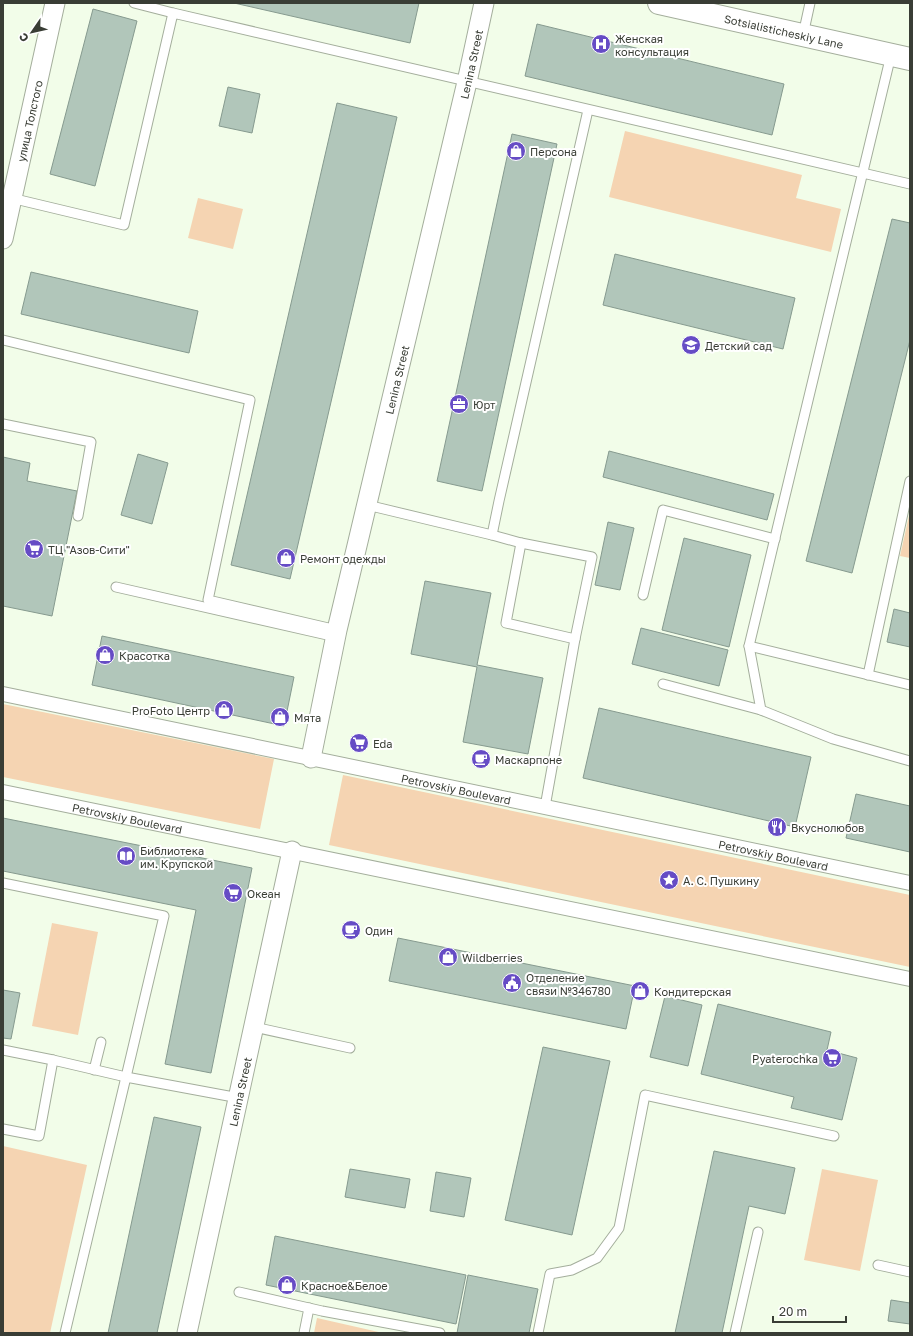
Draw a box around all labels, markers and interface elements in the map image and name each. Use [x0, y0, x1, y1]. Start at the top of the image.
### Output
street label: Sotsialisticheskiy Lane [723, 11, 845, 50]
north arrow [12, 12, 52, 52]
street label: Lenina Street [457, 28, 485, 100]
text: С [16, 31, 31, 45]
place label: Женская консультация [615, 32, 689, 58]
hospital icon: Женская консультация [590, 33, 612, 55]
street label: улица Толстого [14, 78, 44, 163]
shop icon: Персона [505, 140, 527, 162]
place label: Персона [530, 145, 577, 158]
school or university icon: Детский сад [680, 334, 702, 356]
place label: Детский сад [705, 339, 772, 352]
street label: Lenina Street [382, 344, 411, 415]
office icon: Юрт [448, 393, 470, 415]
place label: Юрт [473, 398, 496, 411]
supermarket icon: ТЦ "Азов-Сити" [23, 538, 45, 560]
place label: ТЦ "Азов-Сити" [48, 543, 130, 556]
shop icon: Ремонт одежды [275, 547, 297, 569]
place label: Ремонт одежды [300, 552, 386, 565]
shop icon: Красотка [94, 644, 116, 666]
place label: Красотка [119, 649, 170, 662]
shop icon: ProFoto Центр [213, 699, 235, 721]
place label: ProFoto Центр [132, 704, 210, 717]
shop icon: Мята [269, 706, 291, 728]
place label: Мята [294, 711, 321, 724]
supermarket icon: Eda [348, 732, 370, 754]
place label: Eda [373, 737, 393, 750]
cafe icon: Маскарпоне [470, 748, 492, 770]
place label: Маскарпоне [495, 753, 562, 766]
street label: Petrovskiy Boulevard [400, 771, 512, 806]
street label: Petrovskiy Boulevard [71, 800, 183, 835]
restaurant icon: Вкуснолюбов [766, 816, 788, 838]
place label: Вкуснолюбов [791, 821, 864, 834]
street label: Petrovskiy Boulevard [717, 837, 830, 872]
place label: Библиотека им. Крупской [140, 844, 213, 870]
library icon: Библиотека им. Крупской [115, 845, 137, 867]
place icon: А. С. Пушкину [658, 869, 680, 891]
place label: А. С. Пушкину [683, 874, 759, 887]
supermarket icon: Океан [222, 882, 244, 904]
place label: Океан [247, 887, 281, 900]
cafe icon: Один [340, 919, 362, 941]
place label: Один [365, 924, 393, 937]
shop icon: Wildberries [437, 946, 459, 968]
place label: Wildberries [462, 951, 523, 964]
place label: Отделение связи №346780 [526, 971, 611, 997]
public building icon: Отделение связи №346780 [501, 972, 523, 994]
shop icon: Кондитерская [629, 980, 651, 1002]
place label: Кондитерская [654, 985, 731, 998]
supermarket icon: Pyaterochka [821, 1047, 843, 1069]
place label: Pyaterochka [752, 1052, 818, 1065]
street label: Lenina Street [226, 1056, 253, 1128]
shop icon: Красное&Белое [276, 1274, 298, 1296]
place label: Красное&Белое [301, 1279, 388, 1292]
scale bar [773, 1298, 846, 1324]
text: 20 m [779, 1304, 807, 1319]

